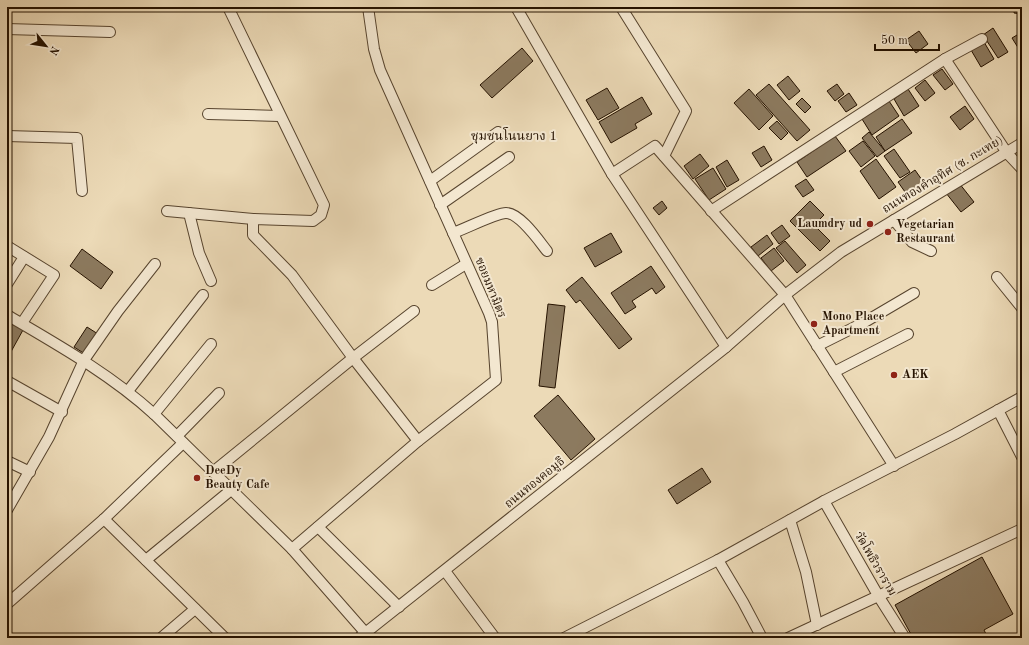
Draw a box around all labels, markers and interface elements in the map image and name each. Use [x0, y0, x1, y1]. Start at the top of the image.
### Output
north arrow [26, 26, 66, 66]
scale bar [875, 26, 939, 52]
text: 50 m [881, 34, 908, 47]
text: N [46, 44, 60, 57]
district label: ชุมชนโนนยาง 1 [471, 127, 557, 144]
street label: ถนนทองคำอุทิศ (ซ. กะเทย) [880, 132, 1006, 217]
place label: Laumdry ud [797, 218, 863, 230]
marker: Laumdry ud [865, 219, 875, 229]
place label: Vegetarian Restaurant [896, 219, 956, 245]
marker: Vegetarian Restaurant [883, 227, 893, 237]
street label: ซอยมหามิตร [472, 255, 509, 320]
place label: Mono Place Apartment [822, 311, 885, 337]
marker: Mono Place Apartment [809, 319, 819, 329]
place label: AEK [902, 369, 929, 381]
marker: AEK [889, 370, 899, 380]
street label: ถนนทองคอมูธิ [501, 454, 568, 511]
place label: DeeDy Beauty Cafe [205, 465, 270, 491]
marker: DeeDy Beauty Cafe [192, 473, 202, 483]
street label: วัดโพธิวราราม [852, 528, 902, 598]

